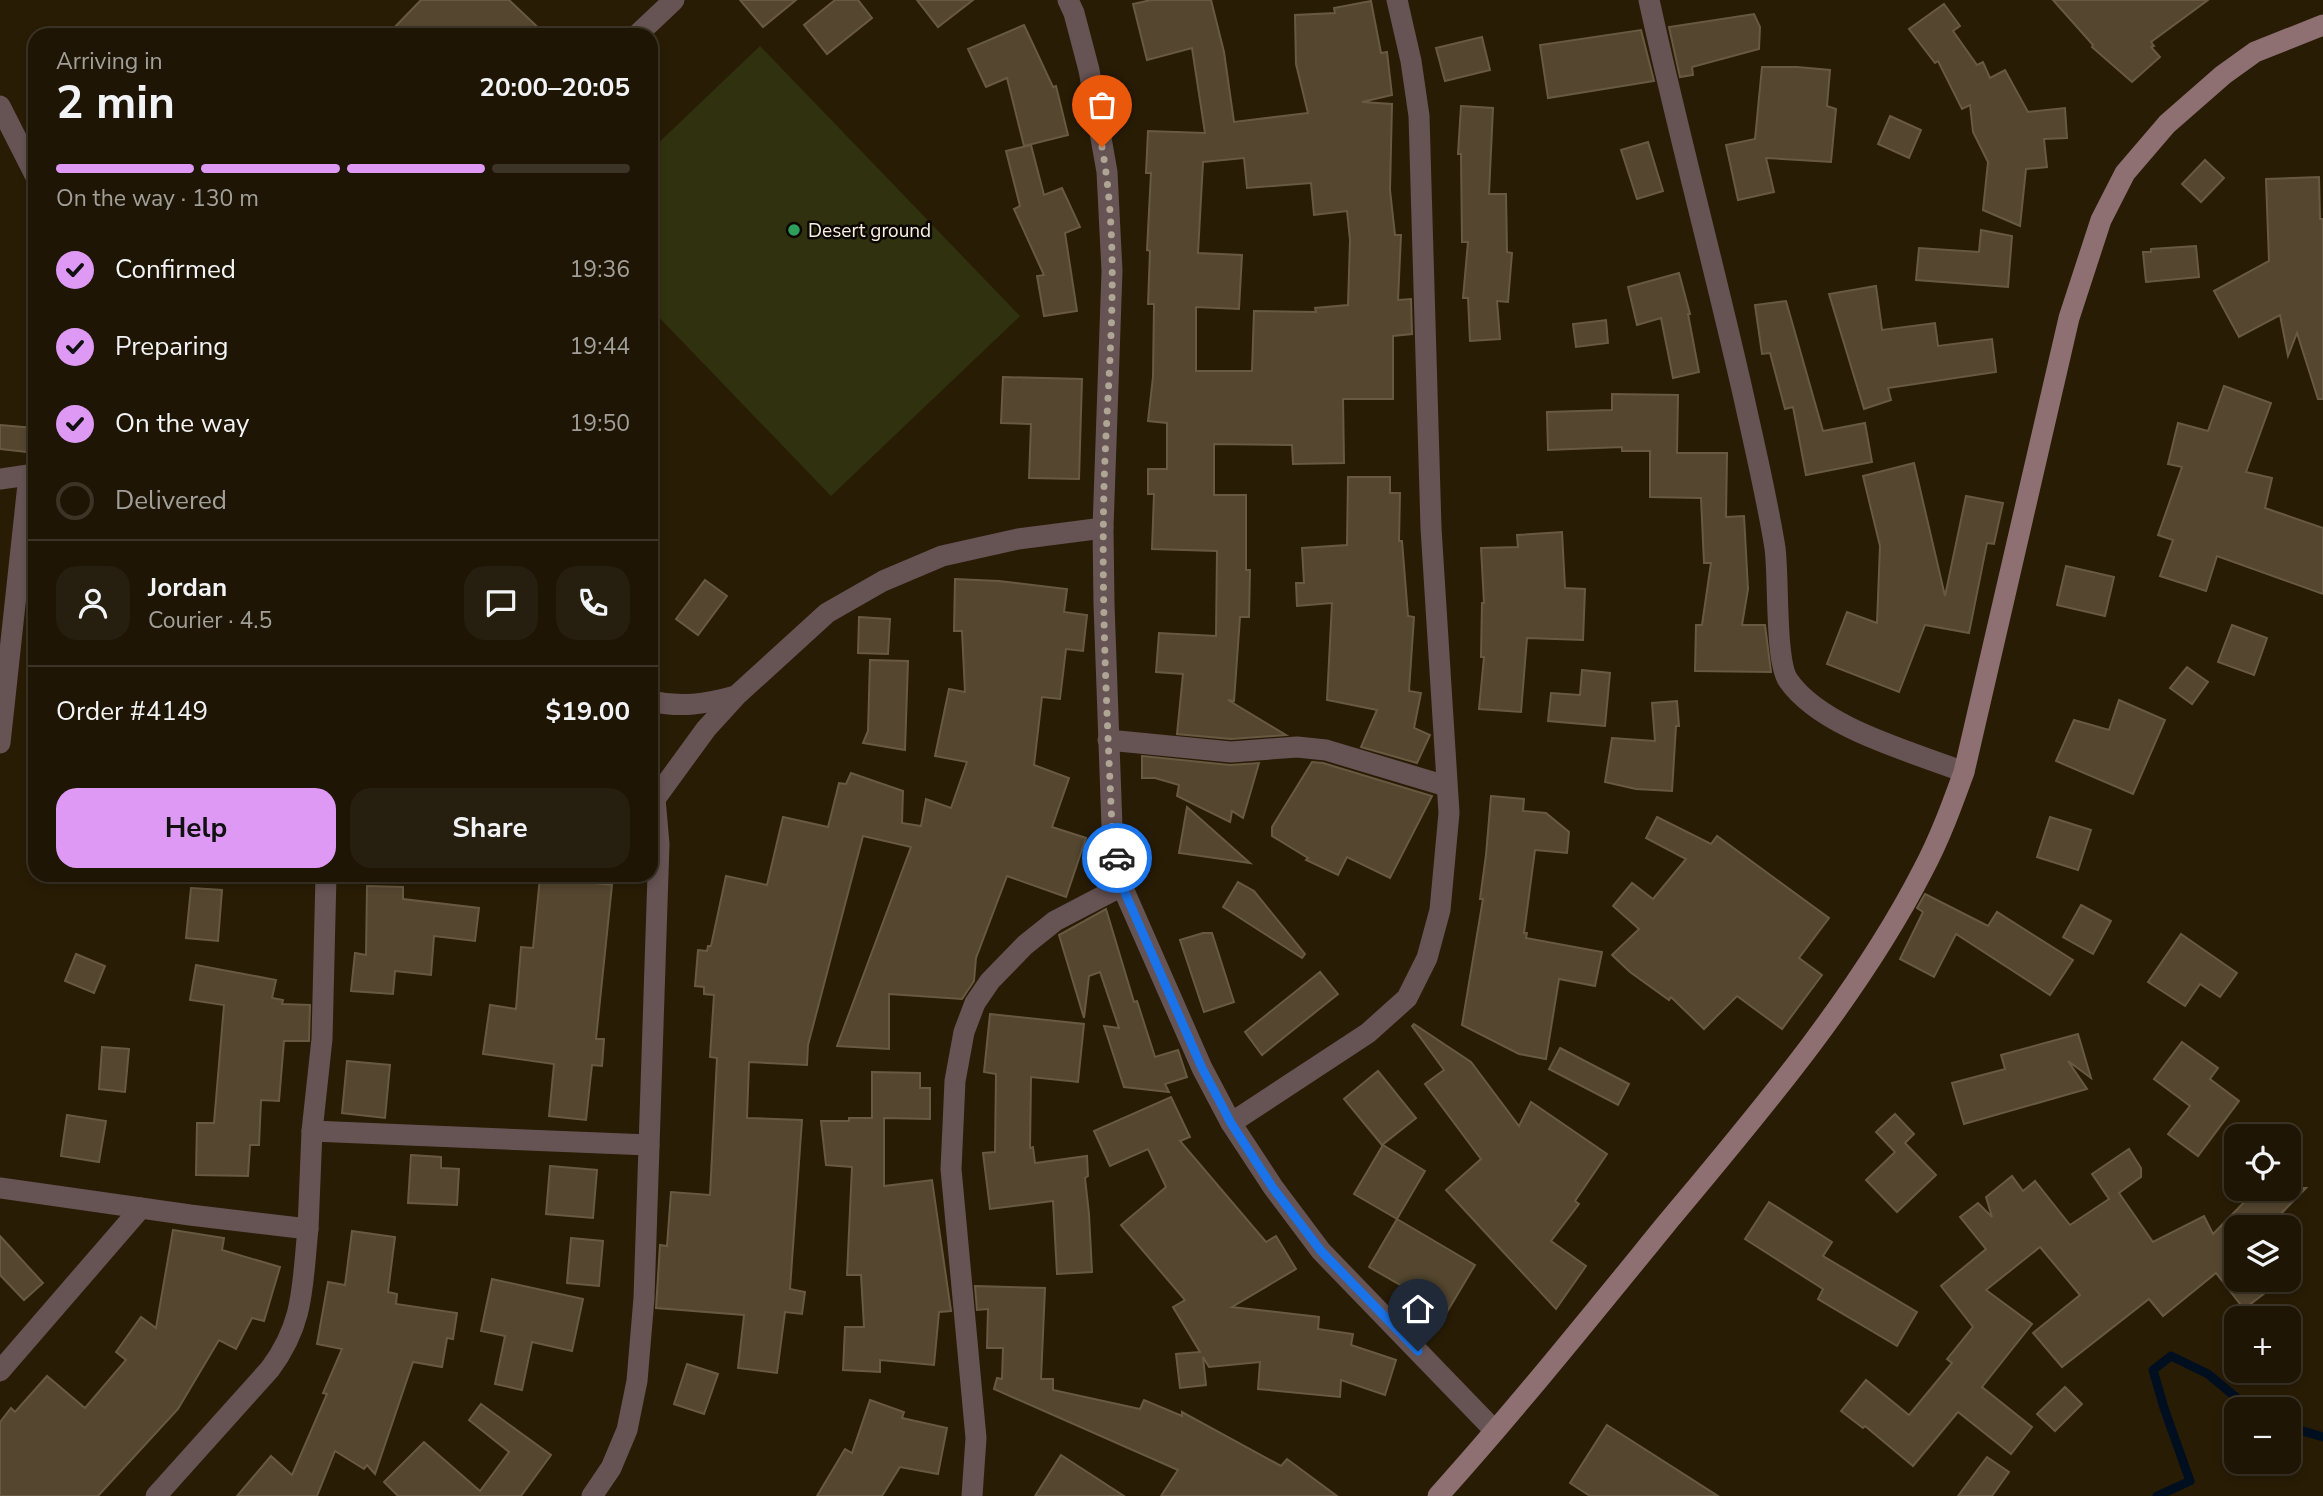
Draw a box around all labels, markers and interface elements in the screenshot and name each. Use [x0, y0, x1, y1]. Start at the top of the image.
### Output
text: Arriving in [56, 46, 163, 77]
text: 20:00–20:05 [479, 70, 630, 105]
text: 2 min [56, 71, 175, 134]
pin [1072, 75, 1132, 147]
icon: bag [1083, 86, 1121, 124]
text: On the way · 130 m [56, 183, 259, 214]
place label: Desert ground [808, 218, 931, 244]
marker: Desert ground [786, 222, 802, 238]
icon: check [56, 251, 94, 289]
text: Confirmed [115, 252, 236, 287]
text: 19:36 [570, 254, 630, 285]
icon: check [56, 328, 94, 366]
text: Preparing [115, 329, 228, 364]
text: 19:44 [570, 331, 630, 362]
icon: check [56, 405, 94, 443]
text: On the way [115, 406, 249, 441]
text: 19:50 [570, 408, 630, 439]
text: Delivered [115, 483, 227, 518]
button: person [56, 566, 130, 640]
button: chat [464, 566, 538, 640]
button: phone [556, 566, 630, 640]
text: Jordan [148, 570, 227, 605]
text: Courier · 4.5 [148, 605, 272, 636]
text: Order #4149 [56, 694, 208, 729]
text: $19.00 [546, 694, 630, 729]
button: Help [56, 788, 336, 868]
button: Share [350, 788, 630, 868]
courier [1082, 823, 1152, 893]
icon: car [1098, 839, 1136, 877]
map controls [2224, 1124, 2301, 1474]
button: locate [2224, 1124, 2301, 1201]
button: layers [2224, 1215, 2301, 1292]
pin [1388, 1279, 1448, 1351]
icon: home [1399, 1290, 1437, 1328]
button: + [2224, 1306, 2301, 1383]
button: − [2224, 1397, 2301, 1474]

